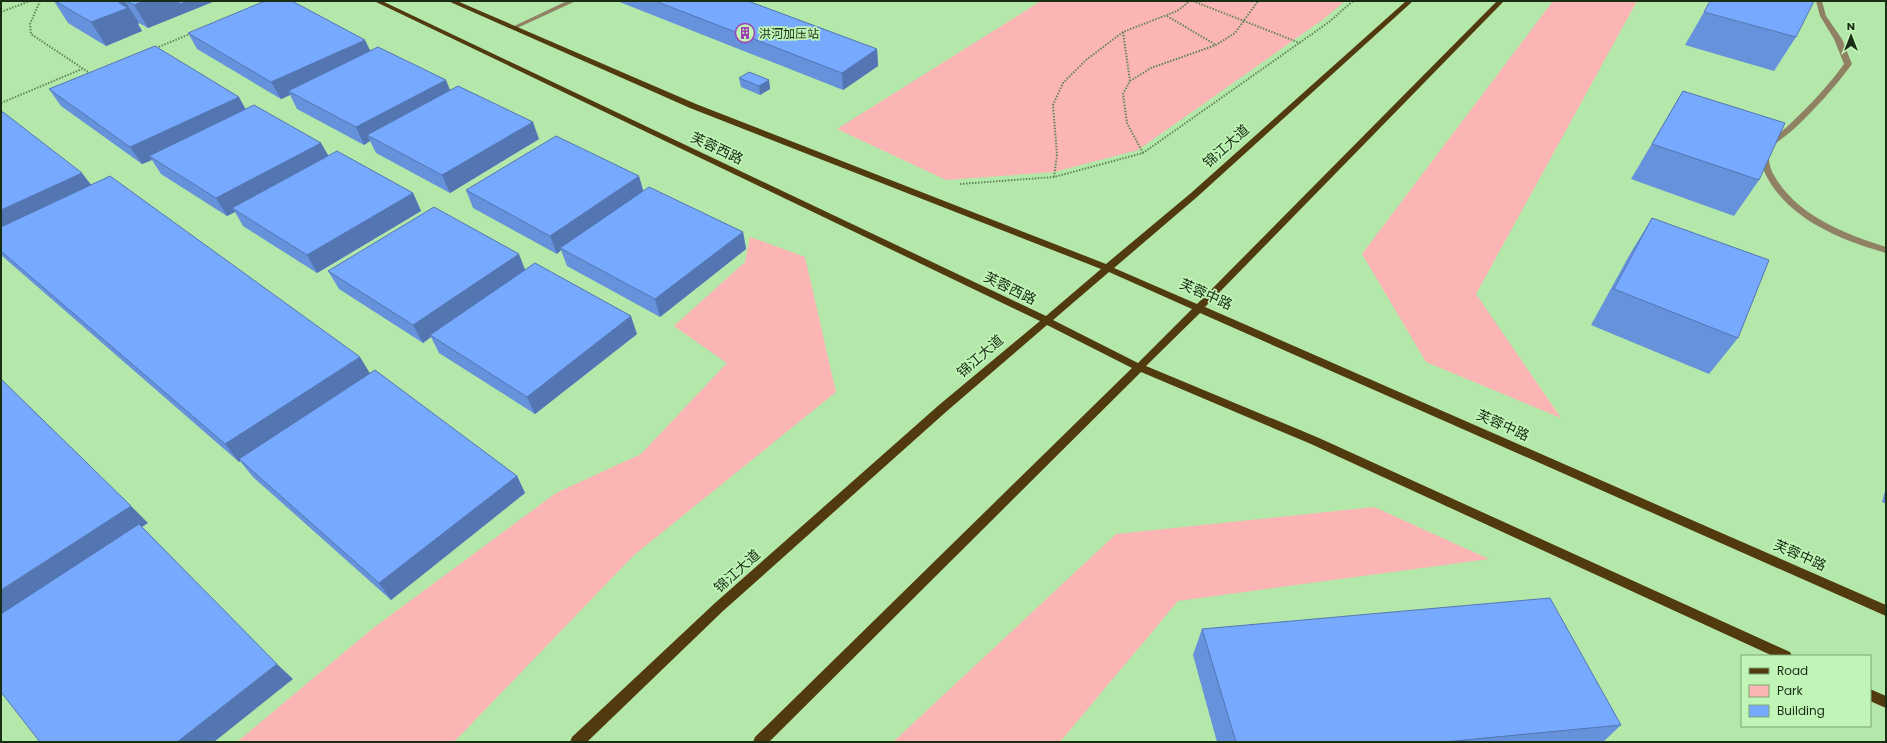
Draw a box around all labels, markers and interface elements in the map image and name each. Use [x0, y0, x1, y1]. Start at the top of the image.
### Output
north arrow [1831, 16, 1871, 56]
text: N [1847, 18, 1855, 34]
building icon: 洪河加压站 [734, 22, 756, 44]
place label: 洪河加压站 [759, 25, 819, 42]
street label: 锦江大道 [1199, 120, 1253, 172]
street label: 芙蓉西路 [687, 127, 747, 169]
street label: 芙蓉西路 [980, 267, 1040, 309]
street label: 芙蓉中路 [1176, 273, 1236, 315]
street label: 锦江大道 [952, 330, 1008, 382]
street label: 芙蓉中路 [1473, 404, 1533, 446]
street label: 芙蓉中路 [1770, 534, 1830, 576]
street label: 锦江大道 [710, 545, 764, 597]
legend [1741, 655, 1871, 727]
text: Road [1777, 662, 1808, 679]
text: Park [1777, 682, 1804, 699]
text: Building [1777, 702, 1825, 719]

